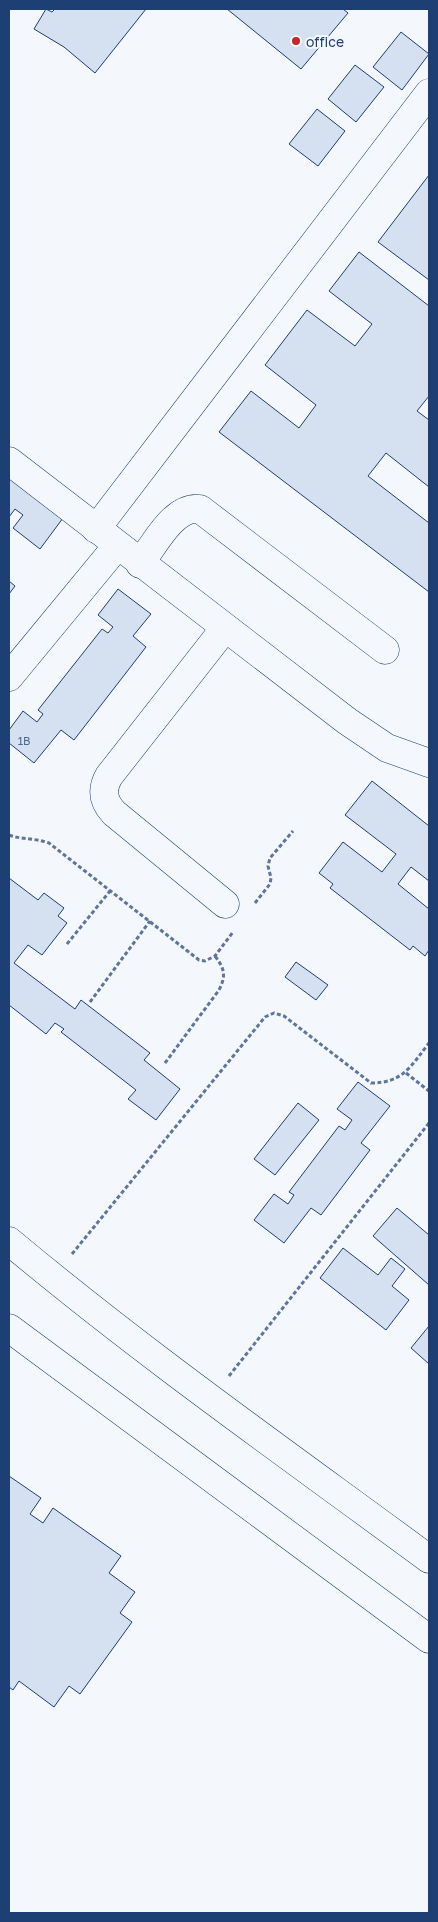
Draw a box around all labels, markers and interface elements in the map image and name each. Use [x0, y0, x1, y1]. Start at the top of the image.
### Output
place label: office [306, 33, 344, 50]
marker: office [290, 35, 302, 47]
house number: 1B [18, 734, 30, 747]

